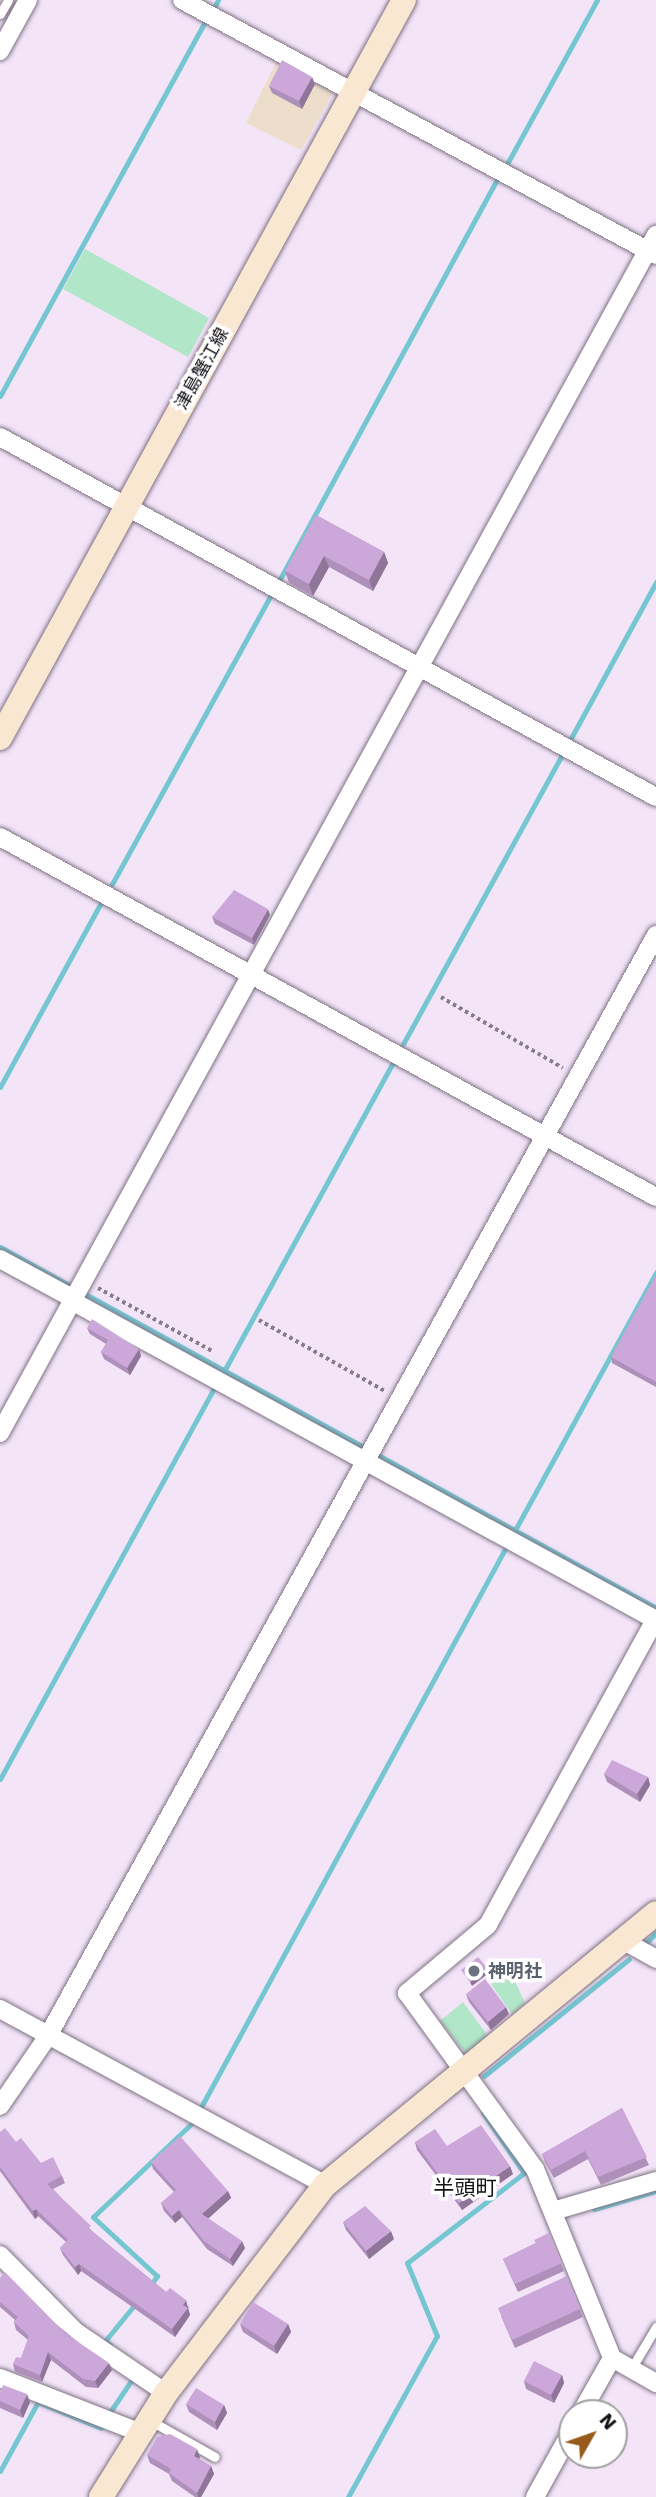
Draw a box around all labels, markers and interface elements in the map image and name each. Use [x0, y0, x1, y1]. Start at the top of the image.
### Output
street label: 津島蟹江線 [171, 324, 233, 414]
place label: 神明社 [488, 1960, 542, 1982]
marker: 神明社 [466, 1963, 482, 1979]
district label: 半頭町 [434, 2175, 496, 2201]
north arrow [558, 2399, 628, 2469]
text: N [595, 2409, 621, 2434]

